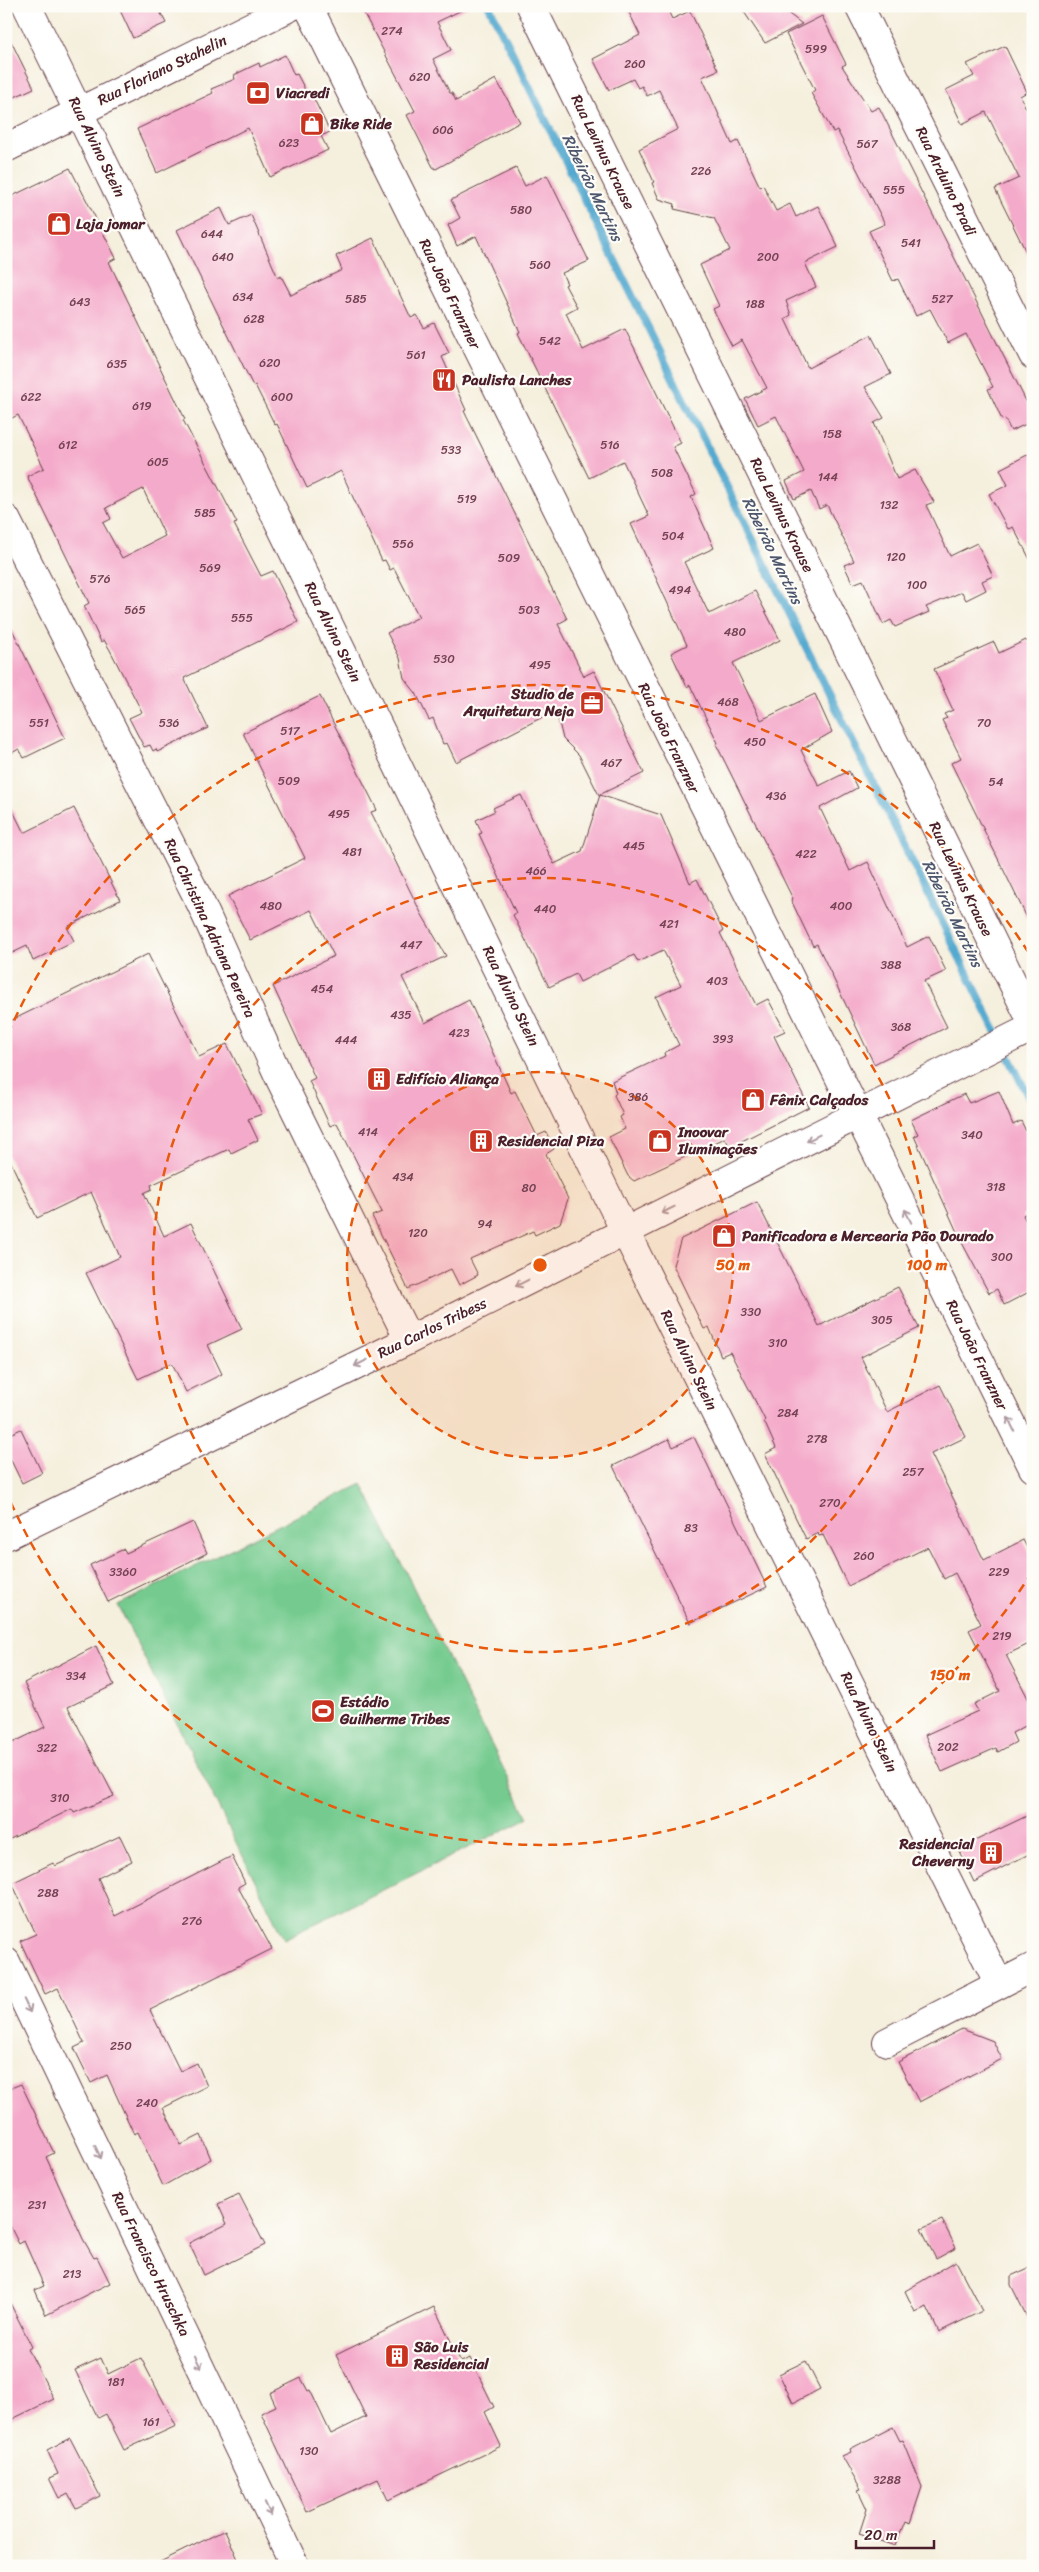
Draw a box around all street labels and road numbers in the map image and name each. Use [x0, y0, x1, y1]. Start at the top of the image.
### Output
street label: Rua Floriano Stahelin [93, 27, 231, 113]
street label: Rua Levinus Krause [564, 90, 642, 214]
street label: Rua Alvino Stein [61, 92, 133, 202]
street label: Rua Arduino Pradi [908, 122, 984, 241]
street label: Rua João Franzner [412, 234, 488, 355]
street label: Rua Levinus Krause [743, 453, 821, 577]
street label: Rua Alvino Stein [297, 577, 369, 687]
street label: Rua João Franzner [631, 678, 707, 799]
street label: Rua Levinus Krause [922, 817, 1000, 941]
street label: Rua Christina Adriana Pereira [157, 834, 263, 1023]
street label: Rua Alvino Stein [475, 941, 547, 1051]
street label: Rua Carlos Tribess [373, 1290, 491, 1366]
street label: Rua João Franzner [939, 1295, 1015, 1416]
street label: Rua Alvino Stein [653, 1305, 725, 1415]
street label: Rua Alvino Stein [833, 1667, 905, 1777]
street label: Rua Francisco Hruschka [105, 2187, 198, 2341]

